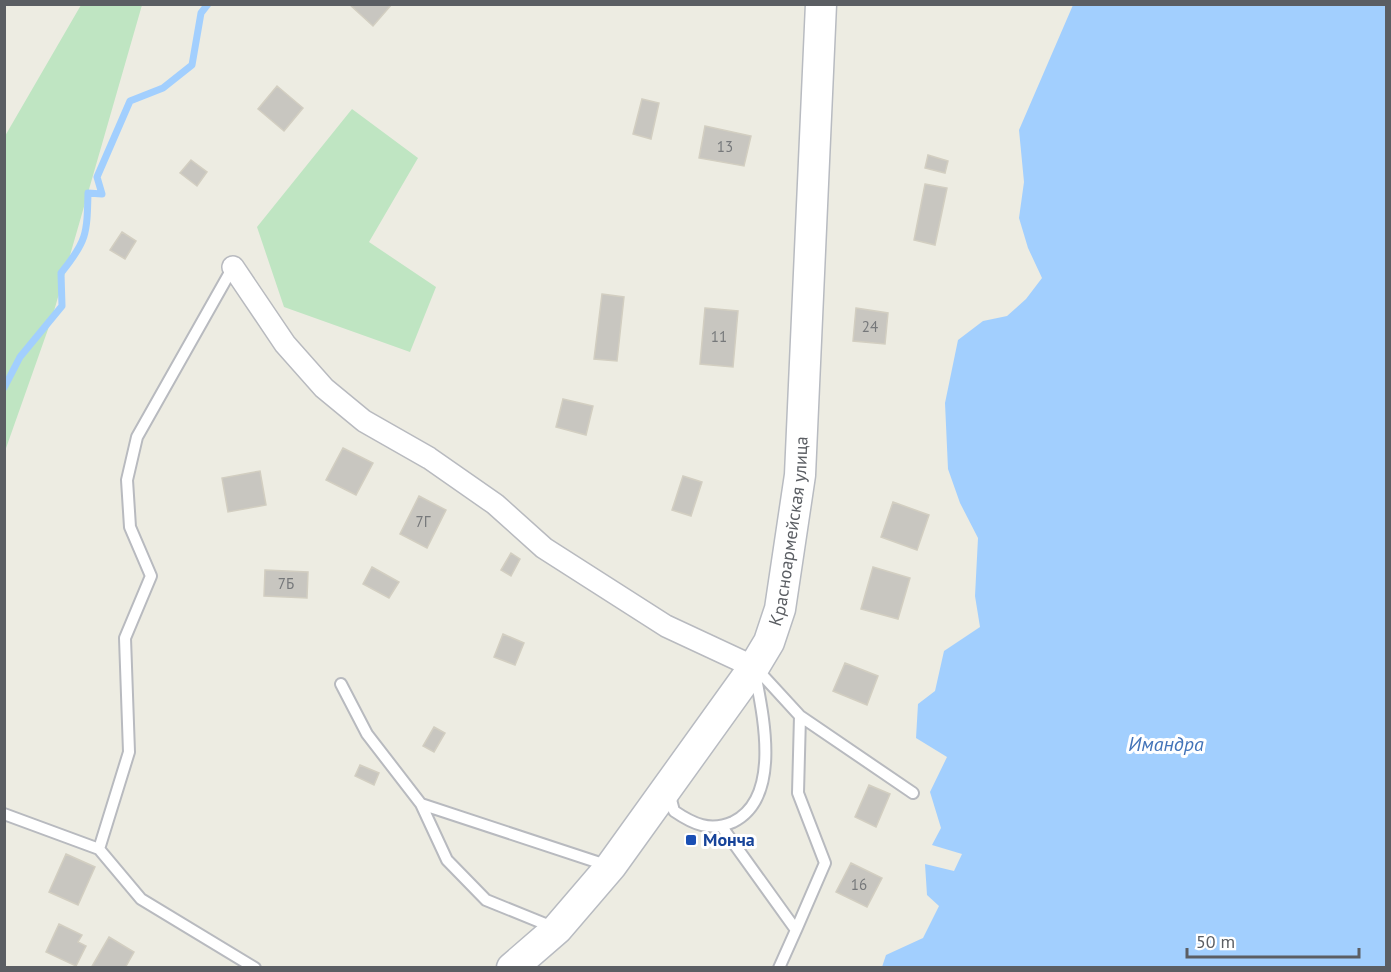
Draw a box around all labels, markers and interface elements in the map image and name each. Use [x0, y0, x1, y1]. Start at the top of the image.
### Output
house number: 13 [717, 137, 733, 156]
house number: 24 [862, 317, 878, 336]
house number: 11 [711, 327, 727, 346]
street label: Красноармейская улица [763, 436, 813, 629]
house number: 7Г [416, 512, 431, 531]
house number: 7Б [278, 574, 294, 593]
water label: Имандра [1128, 731, 1204, 757]
place label: Монча [703, 828, 755, 851]
marker: Монча [684, 833, 698, 847]
house number: 16 [851, 875, 867, 894]
scale bar [1187, 921, 1360, 959]
text: 50 m [1196, 930, 1235, 953]

